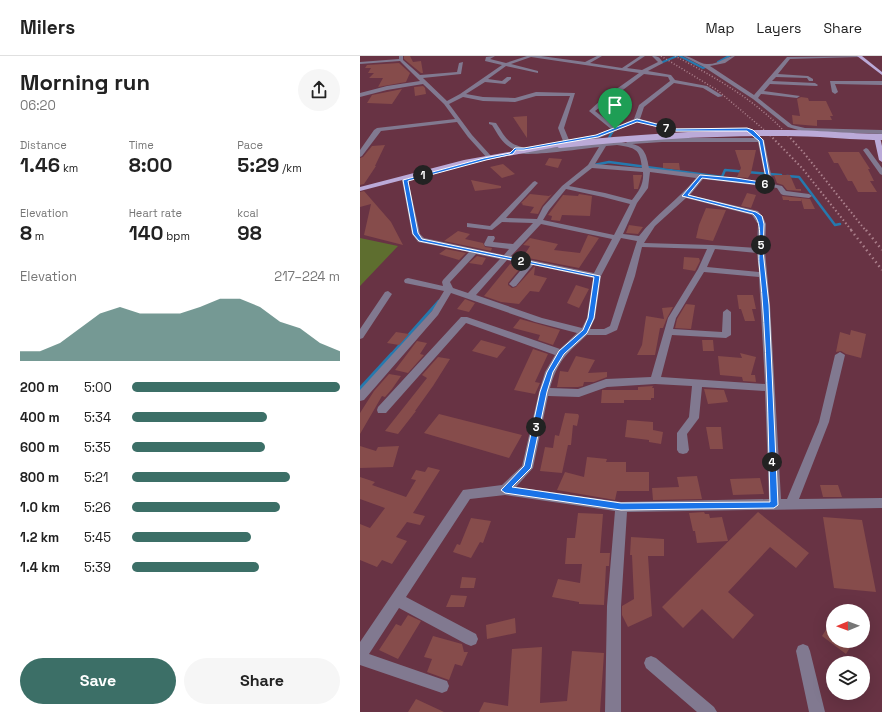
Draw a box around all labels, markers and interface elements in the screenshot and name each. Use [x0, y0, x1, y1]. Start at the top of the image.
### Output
text: Milers [20, 15, 75, 40]
text: Map [705, 19, 735, 37]
text: Layers [757, 19, 801, 37]
text: Share [823, 19, 862, 37]
text: Morning run [20, 68, 150, 96]
button: share [298, 69, 340, 111]
pin [598, 88, 632, 129]
icon: arrive [604, 94, 626, 116]
text: 06:20 [20, 97, 56, 114]
pin: 7 [656, 118, 676, 138]
text: 7 [663, 121, 669, 135]
text: Distance [20, 138, 67, 152]
text: Time [129, 138, 154, 152]
text: Pace [237, 138, 263, 152]
text: 1.46 [20, 152, 60, 178]
text: 8:00 [129, 152, 173, 178]
text: 5:29 [237, 152, 279, 178]
text: km [60, 161, 78, 175]
text: /km [279, 161, 302, 175]
pin: 1 [413, 165, 433, 185]
text: 1 [421, 168, 425, 182]
pin: 6 [755, 174, 775, 194]
text: 6 [762, 177, 768, 191]
text: Elevation [20, 206, 68, 220]
text: Heart rate [129, 206, 182, 220]
text: kcal [237, 206, 259, 220]
text: 8 [20, 220, 32, 246]
text: 140 [129, 220, 163, 246]
text: 98 [237, 220, 262, 246]
text: m [32, 229, 44, 243]
text: bpm [163, 229, 190, 243]
pin: 5 [751, 235, 771, 255]
text: 5 [758, 238, 764, 252]
pin: 2 [511, 251, 531, 271]
text: 2 [518, 254, 524, 268]
text: Elevation [20, 268, 77, 285]
text: 217–224 m [274, 268, 340, 285]
text: 200 m [20, 379, 59, 396]
text: 5:00 [84, 379, 112, 396]
text: 400 m [20, 409, 60, 426]
text: 5:34 [84, 409, 111, 426]
pin: 3 [526, 417, 546, 437]
text: 3 [533, 420, 539, 434]
text: 600 m [20, 439, 59, 456]
text: 5:35 [84, 439, 111, 456]
pin: 4 [762, 452, 782, 472]
text: 4 [769, 455, 776, 469]
text: 800 m [20, 469, 59, 486]
text: 5:21 [84, 469, 108, 486]
text: 1.0 km [20, 499, 60, 516]
text: 5:26 [84, 499, 111, 516]
text: 1.2 km [20, 529, 59, 546]
text: 5:45 [84, 529, 111, 546]
text: 1.4 km [20, 559, 60, 576]
text: 5:39 [84, 559, 111, 576]
north arrow [826, 604, 870, 648]
map controls [826, 604, 870, 700]
button: layers [826, 656, 870, 700]
button: Save [20, 658, 176, 704]
button: Share [184, 658, 340, 704]

